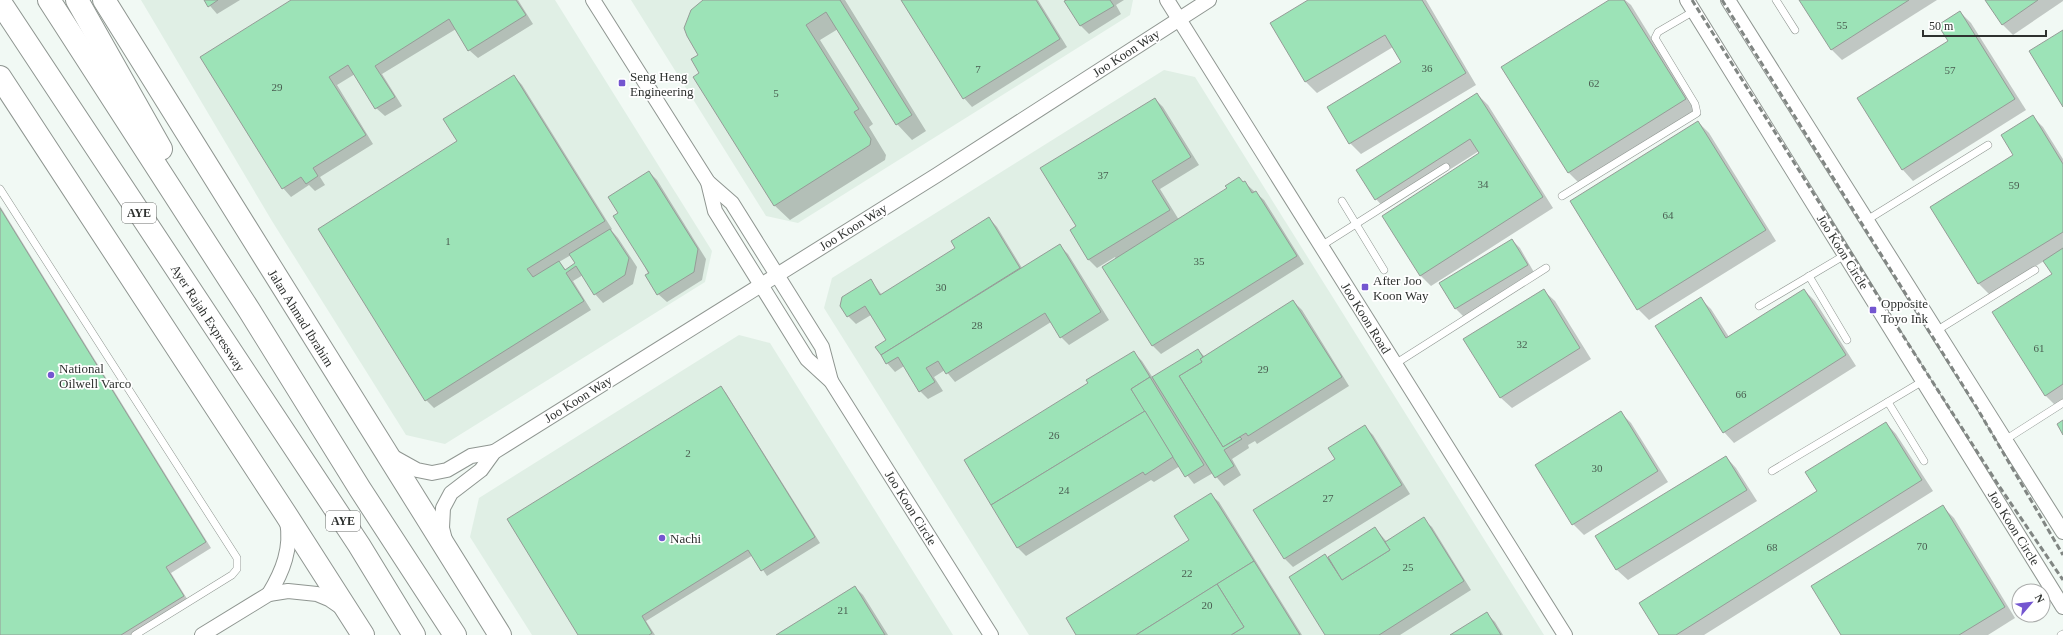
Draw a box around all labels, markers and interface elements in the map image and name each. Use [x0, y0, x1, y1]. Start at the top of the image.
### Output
scale bar [1923, 12, 2046, 38]
house number: 55 [1837, 19, 1848, 31]
text: 50 m [1929, 19, 1954, 33]
street label: Joo Koon Way [1090, 26, 1163, 80]
house number: 36 [1422, 62, 1433, 74]
house number: 7 [975, 63, 981, 75]
house number: 57 [1945, 64, 1956, 76]
place label: Seng Heng Engineering [630, 69, 694, 99]
house number: 62 [1589, 77, 1600, 89]
marker: Seng Heng Engineering [617, 78, 627, 88]
house number: 29 [272, 81, 283, 93]
house number: 5 [773, 87, 779, 99]
house number: 37 [1098, 169, 1109, 181]
house number: 34 [1478, 178, 1489, 190]
house number: 59 [2009, 179, 2020, 191]
street label: Joo Koon Way [816, 200, 890, 254]
road number: AYE [122, 203, 156, 223]
house number: 64 [1663, 209, 1674, 221]
street label: Joo Koon Circle [1814, 212, 1872, 292]
house number: 1 [445, 235, 451, 247]
house number: 35 [1194, 255, 1205, 267]
street label: Ayer Rajah Expressway [168, 262, 248, 375]
street label: Jalan Ahmad Ibrahim [265, 267, 337, 369]
place label: After Joo Koon Way [1373, 273, 1429, 303]
street label: Joo Koon Road [1338, 280, 1394, 357]
house number: 30 [936, 281, 947, 293]
marker: After Joo Koon Way [1360, 282, 1370, 292]
place label: Opposite Toyo Ink [1881, 296, 1929, 326]
marker: Opposite Toyo Ink [1868, 305, 1878, 315]
house number: 28 [972, 319, 983, 331]
house number: 32 [1517, 338, 1528, 350]
house number: 61 [2034, 342, 2045, 354]
place label: National Oilwell Varco [59, 361, 131, 391]
house number: 29 [1258, 363, 1269, 375]
marker: National Oilwell Varco [46, 370, 56, 380]
street label: Joo Koon Way [541, 372, 615, 426]
house number: 66 [1736, 388, 1747, 400]
house number: 26 [1049, 429, 1060, 441]
house number: 2 [685, 447, 691, 459]
house number: 30 [1592, 462, 1603, 474]
street label: Joo Koon Circle [882, 468, 940, 548]
house number: 24 [1059, 484, 1070, 496]
street label: Joo Koon Circle [1985, 488, 2043, 568]
house number: 27 [1323, 492, 1334, 504]
road number: AYE [326, 511, 360, 531]
place label: Nachi [670, 531, 701, 546]
marker: Nachi [657, 533, 667, 543]
house number: 70 [1917, 540, 1928, 552]
house number: 68 [1767, 541, 1778, 553]
house number: 25 [1403, 561, 1414, 573]
house number: 22 [1182, 567, 1193, 579]
north arrow [2011, 583, 2051, 623]
text: N [2033, 592, 2047, 605]
house number: 20 [1202, 599, 1213, 611]
house number: 21 [838, 604, 849, 616]

